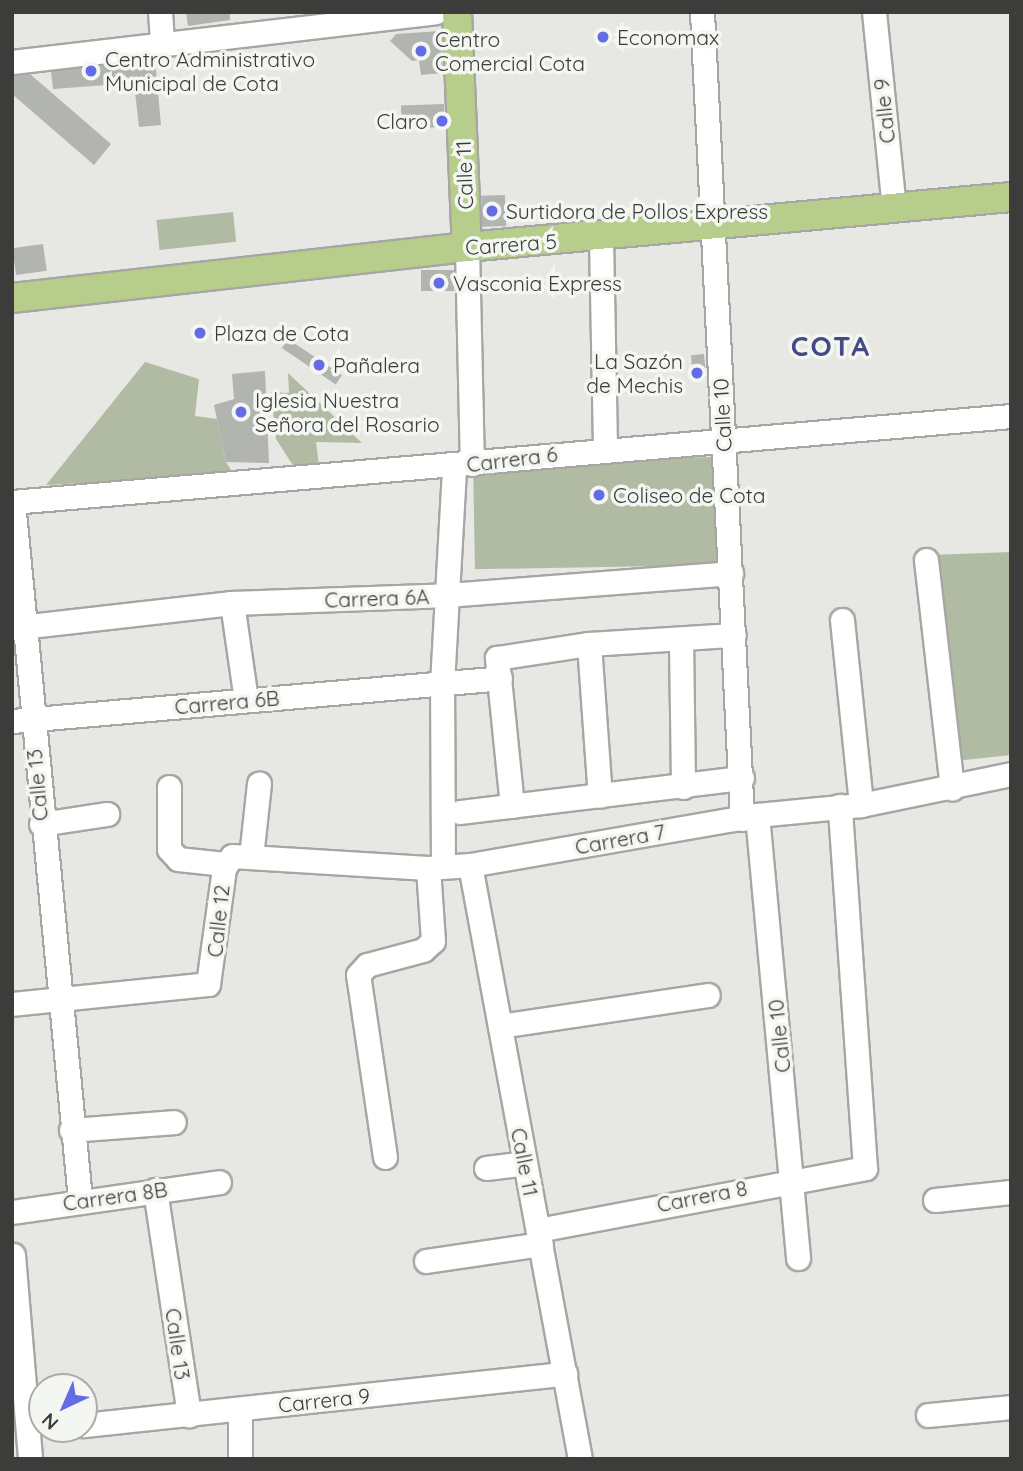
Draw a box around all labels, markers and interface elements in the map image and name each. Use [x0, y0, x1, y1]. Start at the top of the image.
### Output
place label: Economax [617, 24, 719, 50]
place label: Centro Comercial Cota [435, 26, 585, 76]
marker: Economax [595, 29, 611, 45]
marker: Centro Comercial Cota [413, 43, 429, 59]
place label: Centro Administrativo Municipal de Cota [105, 46, 315, 96]
marker: Centro Administrativo Municipal de Cota [83, 63, 99, 79]
street label: Calle 9 [868, 77, 900, 145]
place label: Claro [376, 108, 428, 134]
marker: Claro [434, 113, 450, 129]
street label: Calle 11 [450, 140, 478, 210]
place label: Surtidora de Pollos Express [506, 198, 768, 224]
marker: Surtidora de Pollos Express [484, 203, 500, 219]
street label: Carrera 5 [464, 228, 558, 260]
place label: Vasconia Express [453, 270, 622, 296]
marker: Vasconia Express [431, 275, 447, 291]
place label: Plaza de Cota [214, 320, 349, 346]
marker: Plaza de Cota [192, 325, 208, 341]
district label: COTA [791, 329, 871, 363]
place label: La Sazón de Mechis [586, 348, 683, 398]
place label: Pañalera [333, 352, 420, 378]
marker: Pañalera [311, 357, 327, 373]
marker: La Sazón de Mechis [689, 365, 705, 381]
street label: Calle 10 [707, 378, 737, 452]
place label: Iglesia Nuestra Señora del Rosario [255, 387, 440, 437]
marker: Iglesia Nuestra Señora del Rosario [233, 404, 249, 420]
street label: Carrera 6 [465, 441, 559, 477]
place label: Coliseo de Cota [613, 482, 765, 508]
marker: Coliseo de Cota [591, 487, 607, 503]
street label: Carrera 6A [324, 584, 430, 612]
street label: Carrera 6B [173, 685, 281, 719]
street label: Calle 13 [21, 748, 53, 822]
street label: Carrera 7 [573, 819, 667, 859]
street label: Calle 12 [202, 883, 234, 959]
street label: Calle 10 [763, 998, 795, 1074]
street label: Calle 11 [506, 1126, 544, 1198]
street label: Carrera 8 [655, 1175, 749, 1217]
street label: Carrera 8B [61, 1176, 169, 1216]
street label: Calle 13 [160, 1306, 196, 1382]
north arrow [28, 1373, 98, 1443]
street label: Carrera 9 [277, 1383, 371, 1417]
text: N [36, 1408, 63, 1435]

